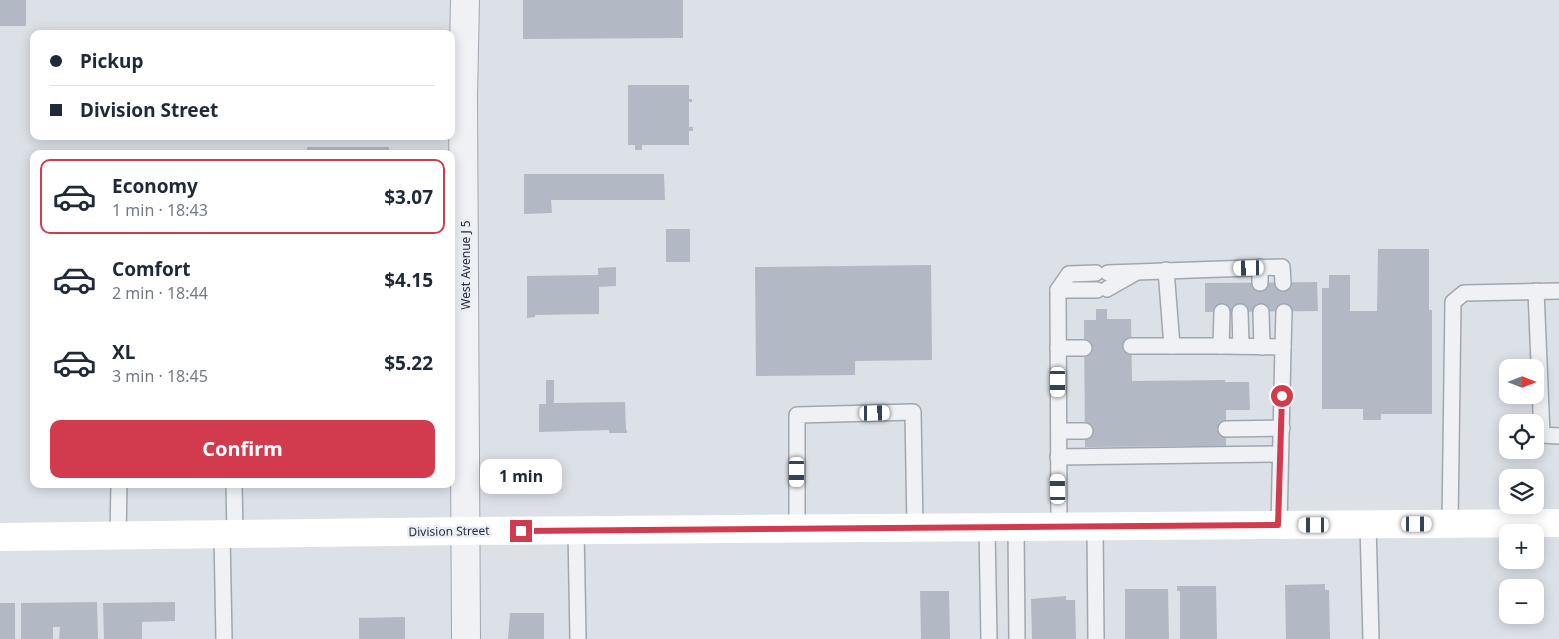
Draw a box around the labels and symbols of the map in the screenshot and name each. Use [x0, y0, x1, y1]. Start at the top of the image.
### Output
street label: West Avenue J 5 [457, 220, 474, 310]
car [1233, 260, 1264, 276]
north arrow [1499, 359, 1544, 404]
car [1050, 367, 1065, 397]
route start [1271, 385, 1293, 407]
car [859, 405, 890, 421]
car [789, 457, 804, 487]
callout: 1 min [480, 458, 562, 494]
car [1050, 474, 1065, 504]
car [1402, 517, 1432, 532]
car [1299, 518, 1329, 533]
route end [510, 520, 532, 542]
street label: Division Street [408, 522, 490, 540]

